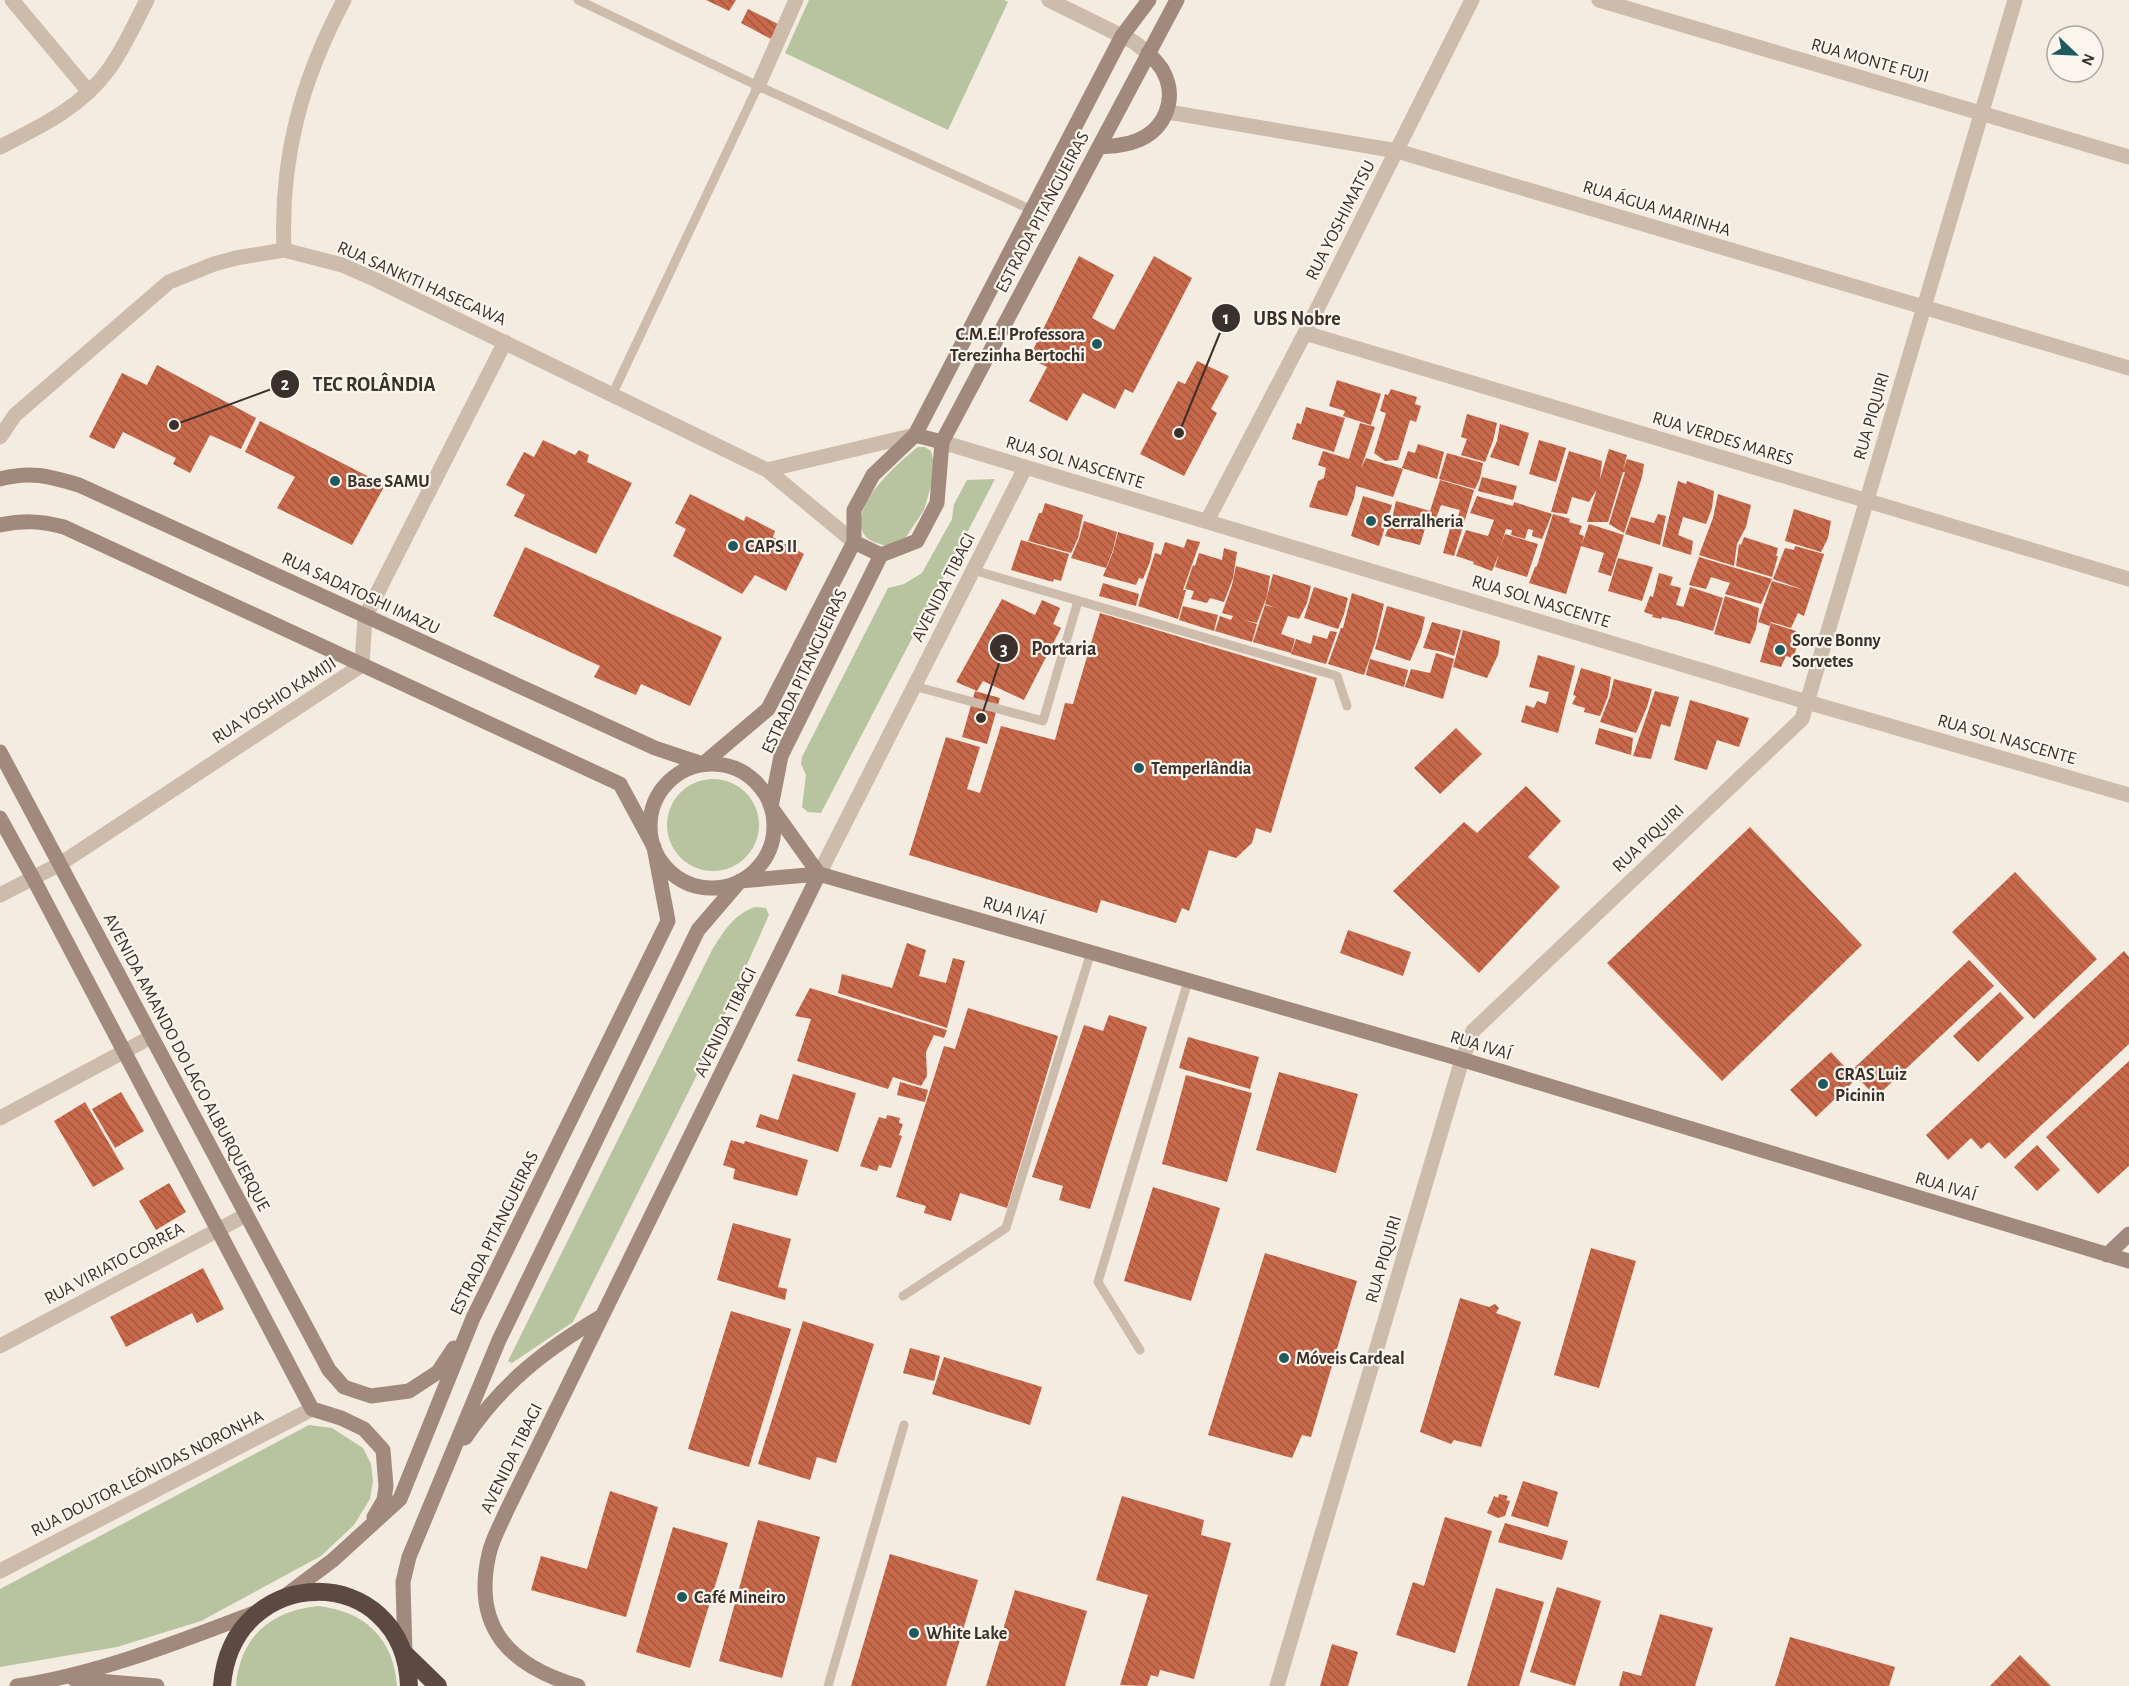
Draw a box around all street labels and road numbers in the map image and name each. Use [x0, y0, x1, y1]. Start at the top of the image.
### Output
street label: RUA MONTE FUJI [1809, 36, 1931, 86]
street label: ESTRADA PITANGUEIRAS [993, 129, 1093, 296]
street label: RUA YOSHIMATSU [1303, 158, 1379, 283]
street label: RUA ÁGUA MARINHA [1581, 175, 1734, 240]
street label: RUA SANKITI HASEGAWA [334, 239, 509, 330]
street label: RUA PIQUIRI [1851, 370, 1893, 462]
street label: RUA VERDES MARES [1650, 409, 1795, 469]
street label: RUA SOL NASCENTE [1004, 433, 1146, 493]
street label: AVENIDA TIBAGI [909, 530, 979, 645]
street label: RUA SADATOSHI IMAZU [279, 549, 442, 638]
street label: RUA SOL NASCENTE [1470, 572, 1612, 632]
street label: ESTRADA PITANGUEIRAS [759, 586, 851, 757]
street label: RUA YOSHIO KAMIJI [209, 654, 340, 748]
street label: RUA SOL NASCENTE [1935, 712, 2078, 768]
street label: RUA PIQUIRI [1610, 801, 1688, 876]
street label: RUA IVAÍ [981, 891, 1048, 928]
street label: AVENIDA AMANDO DO LAGO ALBURQUERQUE [100, 911, 273, 1215]
street label: AVENIDA TIBAGI [692, 965, 760, 1080]
street label: RUA IVAÍ [1448, 1025, 1515, 1064]
street label: ESTRADA PITANGUEIRAS [447, 1149, 542, 1318]
street label: RUA IVAÍ [1913, 1166, 1980, 1205]
street label: RUA PIQUIRI [1363, 1213, 1405, 1305]
street label: RUA VIRIATO CORREA [42, 1219, 188, 1308]
street label: AVENIDA TIBAGI [478, 1401, 546, 1516]
street label: RUA DOUTOR LEÔNIDAS NORONHA [27, 1404, 267, 1541]

